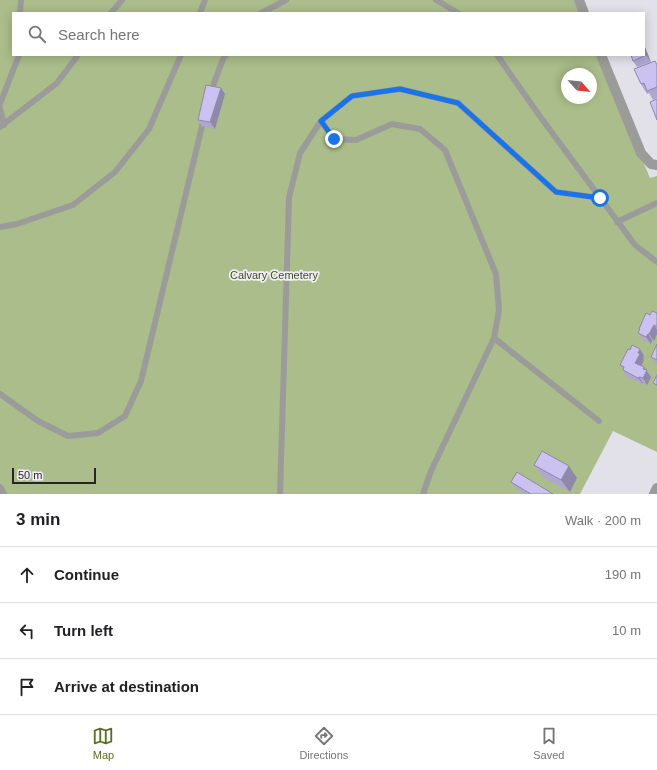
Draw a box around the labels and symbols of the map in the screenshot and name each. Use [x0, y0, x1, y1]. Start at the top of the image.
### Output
north arrow [561, 68, 597, 104]
route end [325, 130, 343, 148]
route start [591, 189, 609, 207]
park label: Calvary Cemetery [230, 269, 319, 281]
scale bar [12, 466, 96, 485]

